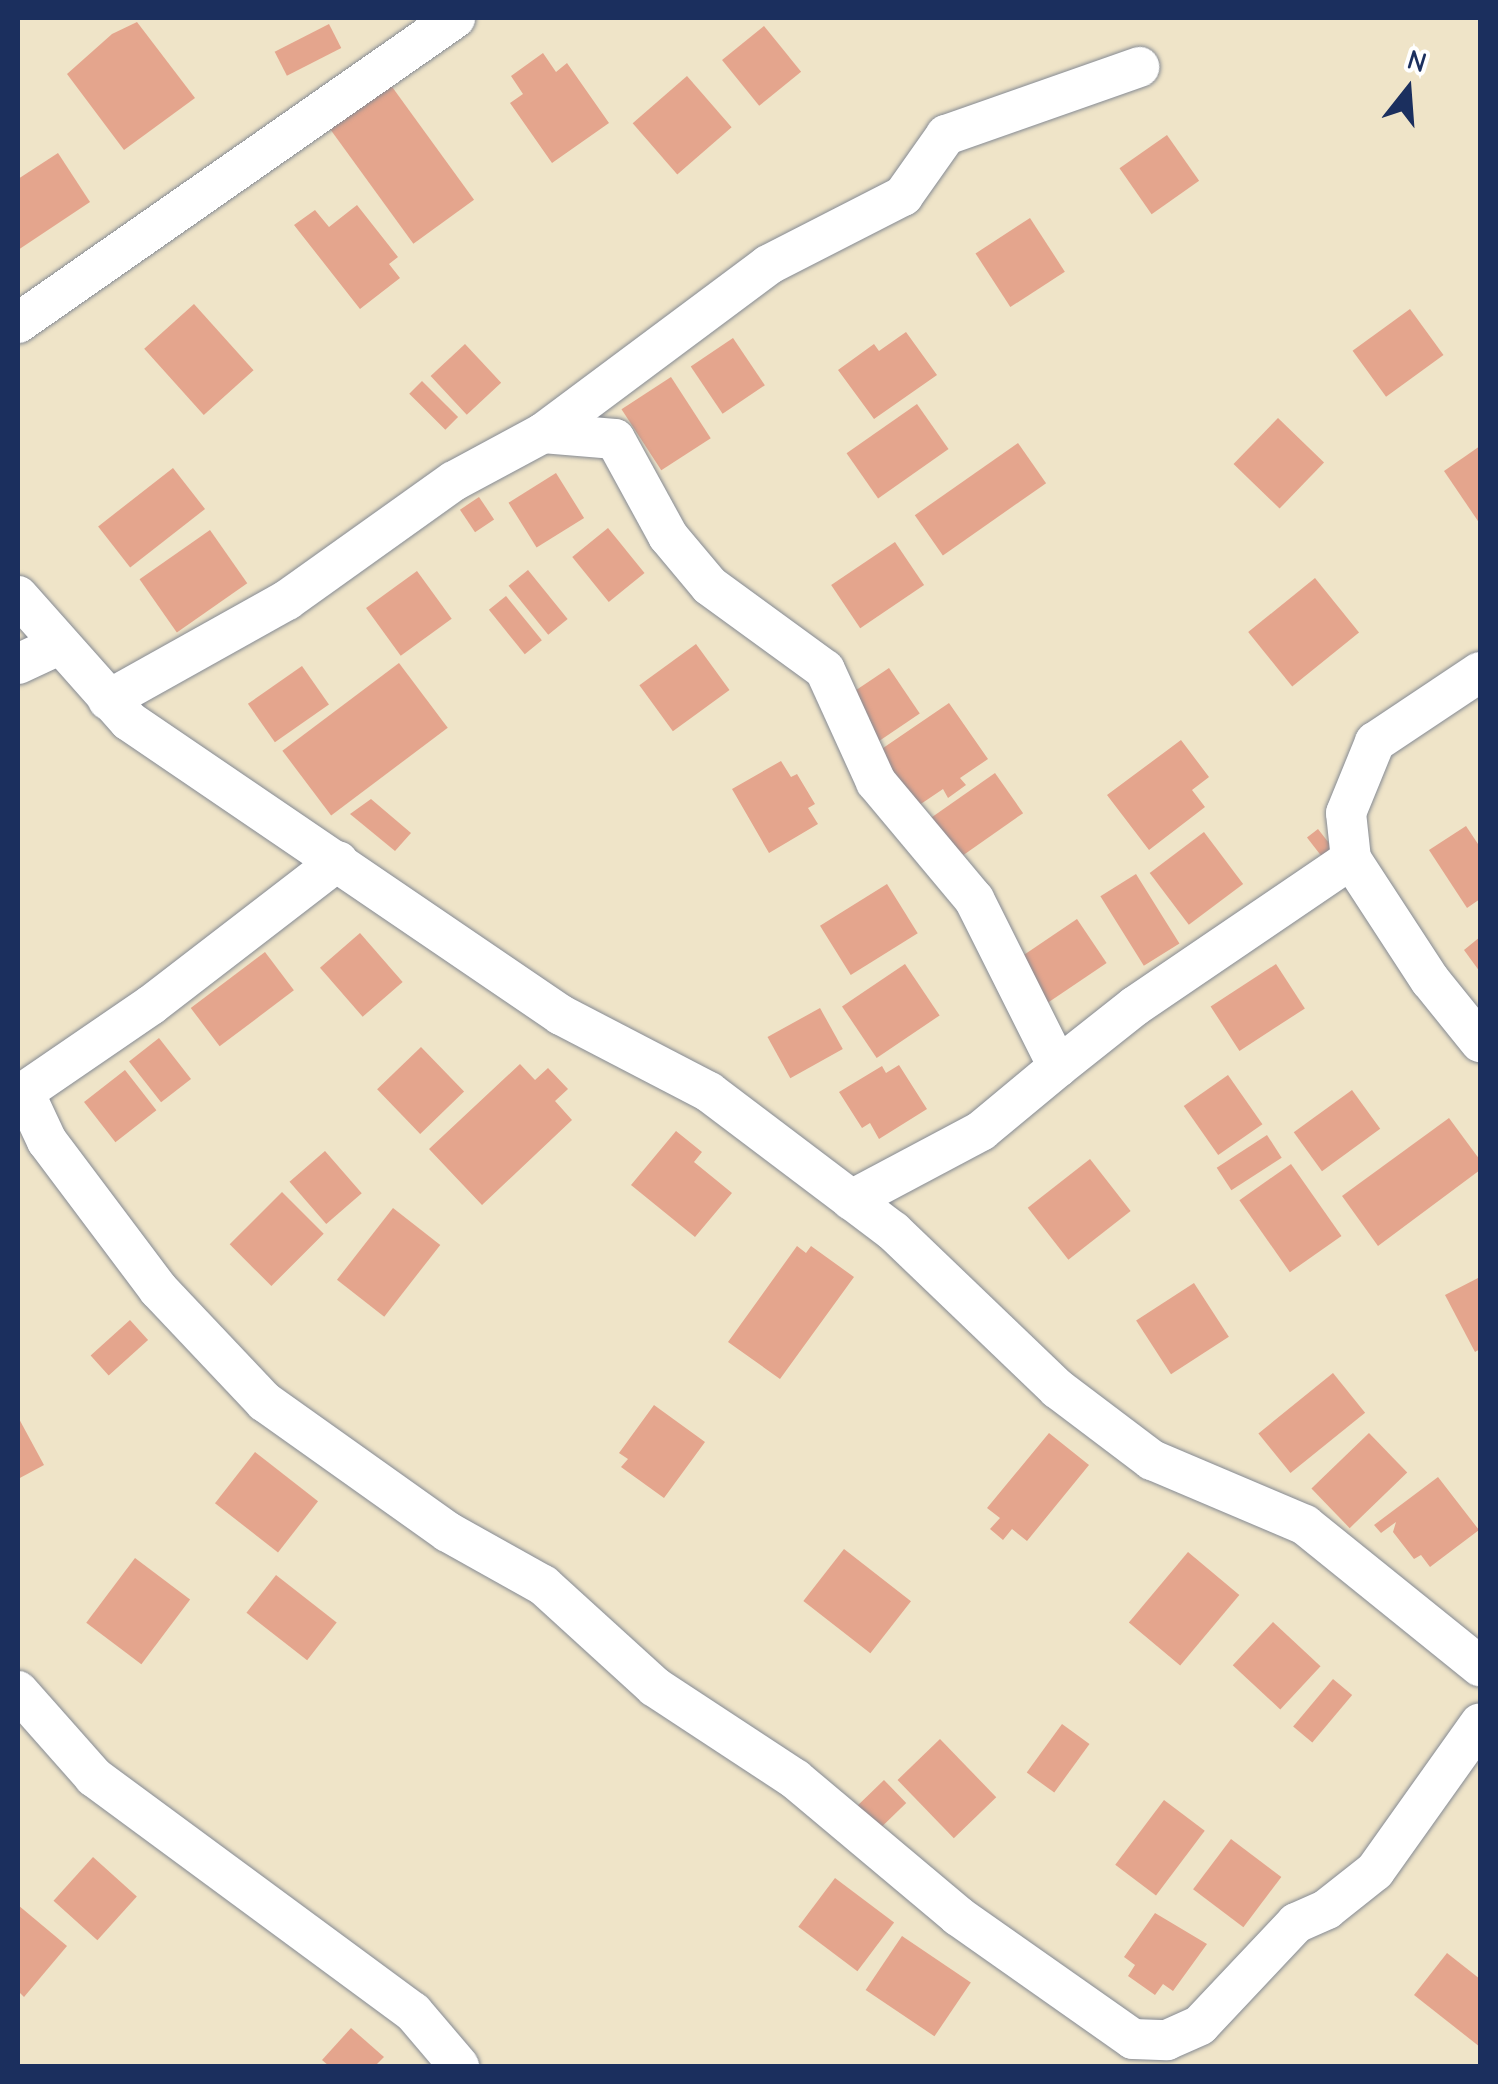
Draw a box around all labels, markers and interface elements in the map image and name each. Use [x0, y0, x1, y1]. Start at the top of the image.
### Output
north arrow [1358, 40, 1458, 140]
text: N [1403, 43, 1430, 79]

